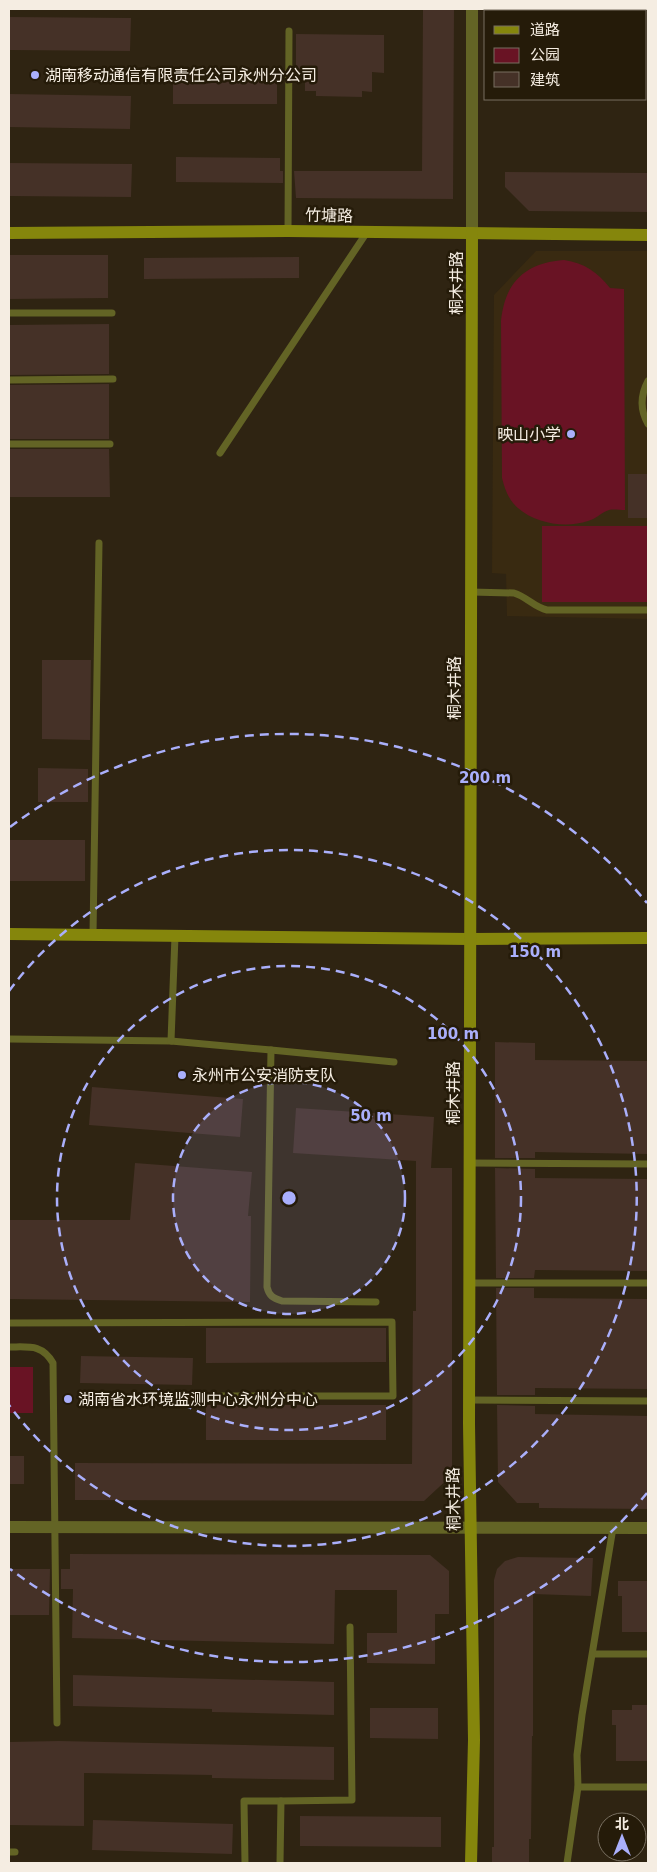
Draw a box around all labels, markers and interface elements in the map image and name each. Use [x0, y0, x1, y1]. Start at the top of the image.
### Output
legend [484, 10, 647, 100]
text: 道路 [530, 21, 560, 39]
text: 公园 [530, 46, 560, 64]
place label: 湖南移动通信有限责任公司永州分公司 [45, 66, 317, 85]
marker: 湖南移动通信有限责任公司永州分公司 [29, 69, 41, 81]
text: 建筑 [530, 71, 560, 89]
street label: 竹塘路 [305, 206, 353, 225]
street label: 桐木井路 [447, 251, 466, 315]
place label: 映山小学 [497, 425, 561, 444]
marker: 映山小学 [565, 428, 577, 440]
street label: 桐木井路 [445, 656, 464, 720]
text: 200 m [459, 769, 511, 787]
text: 150 m [509, 943, 561, 961]
text: 100 m [427, 1025, 479, 1043]
street label: 桐木井路 [444, 1061, 463, 1125]
place label: 永州市公安消防支队 [192, 1066, 336, 1085]
marker: 永州市公安消防支队 [176, 1069, 188, 1081]
text: 50 m [350, 1107, 392, 1125]
centre of rings [280, 1189, 298, 1207]
place label: 湖南省水环境监测中心永州分中心 [78, 1390, 318, 1409]
marker: 湖南省水环境监测中心永州分中心 [62, 1393, 74, 1405]
street label: 桐木井路 [443, 1467, 464, 1531]
north arrow [597, 1812, 647, 1862]
text: 北 [615, 1816, 629, 1832]

